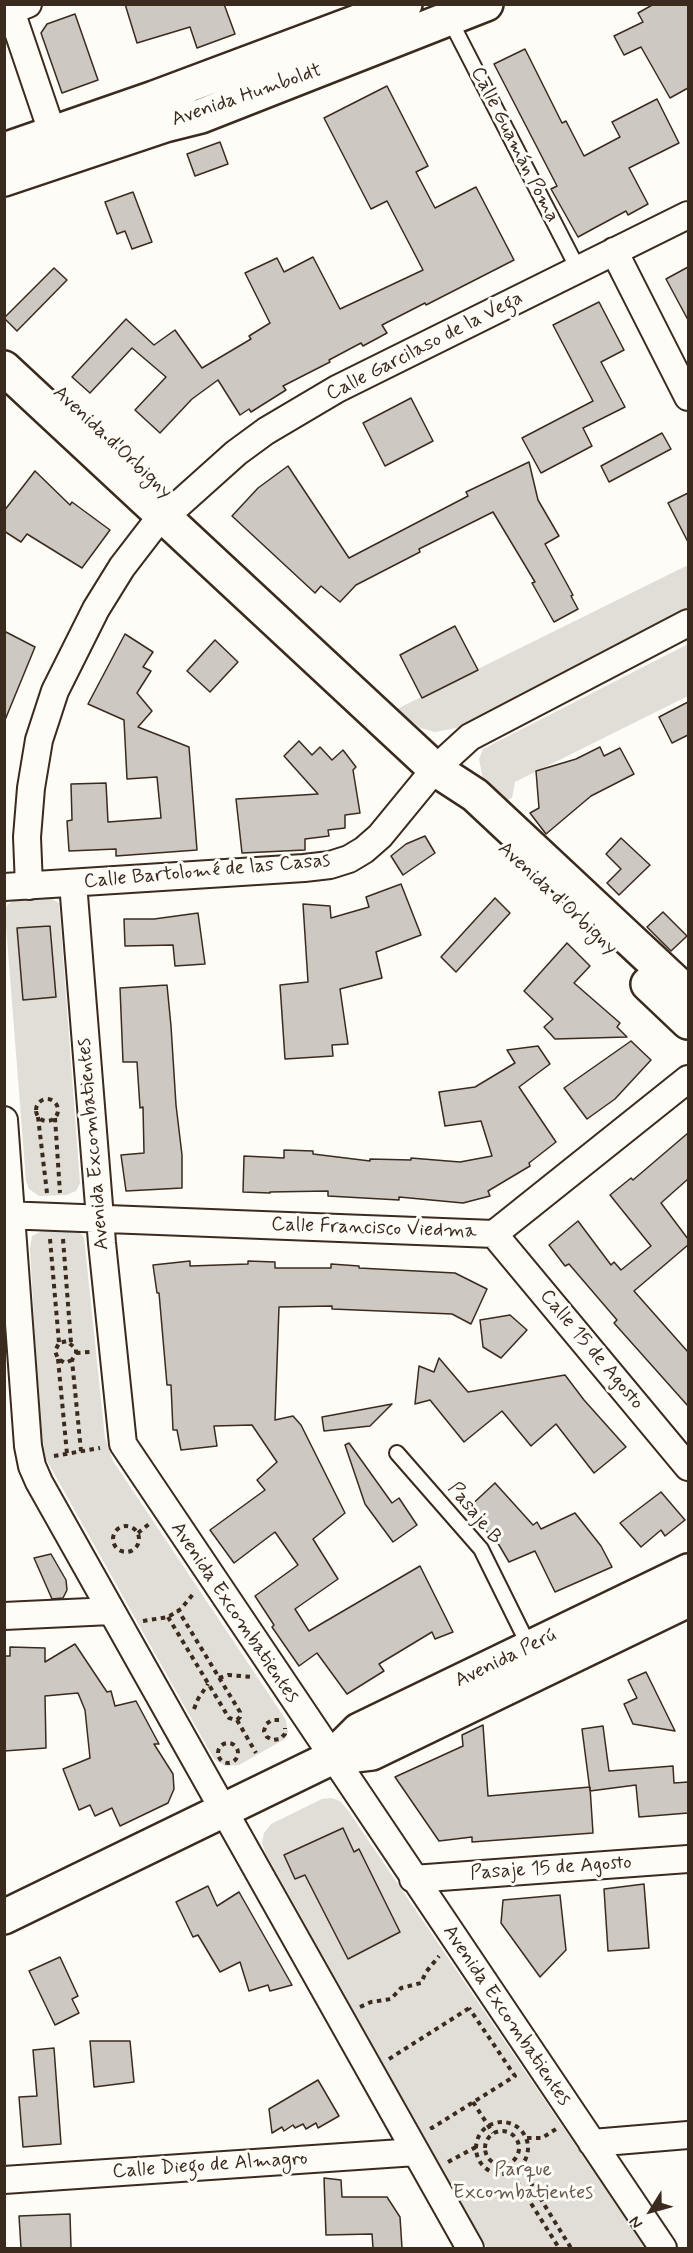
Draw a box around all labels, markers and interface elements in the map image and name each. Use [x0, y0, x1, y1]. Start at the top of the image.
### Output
street label: Avenida Humboldt [169, 59, 325, 133]
street label: Calle Guamán Poma [464, 63, 564, 227]
street label: Calle Garcilaso de la Vega [323, 287, 527, 407]
street label: Avenida d'Orbigny [47, 381, 177, 505]
street label: Avenida d'Orbigny [492, 837, 622, 961]
street label: Calle Bartolomé de las Casas [83, 849, 331, 895]
street label: Avenida Excombatientes [73, 1037, 115, 1251]
street label: Calle Francisco Viedma [271, 1213, 477, 1245]
street label: Calle 15 de Agosto [534, 1285, 648, 1415]
street label: Pasaje B [442, 1478, 506, 1550]
street label: Avenida Excombatientes [165, 1518, 303, 1708]
street label: Avenida Perú [451, 1624, 561, 1694]
street label: Pasaje 15 de Agosto [469, 1851, 633, 1887]
street label: Avenida Excombatientes [437, 1921, 575, 2111]
street label: Calle Diego de Almagro [112, 2147, 308, 2185]
park label: Parque Excombatientes [453, 2159, 593, 2206]
north arrow [621, 2181, 681, 2241]
text: N [625, 2212, 648, 2233]

